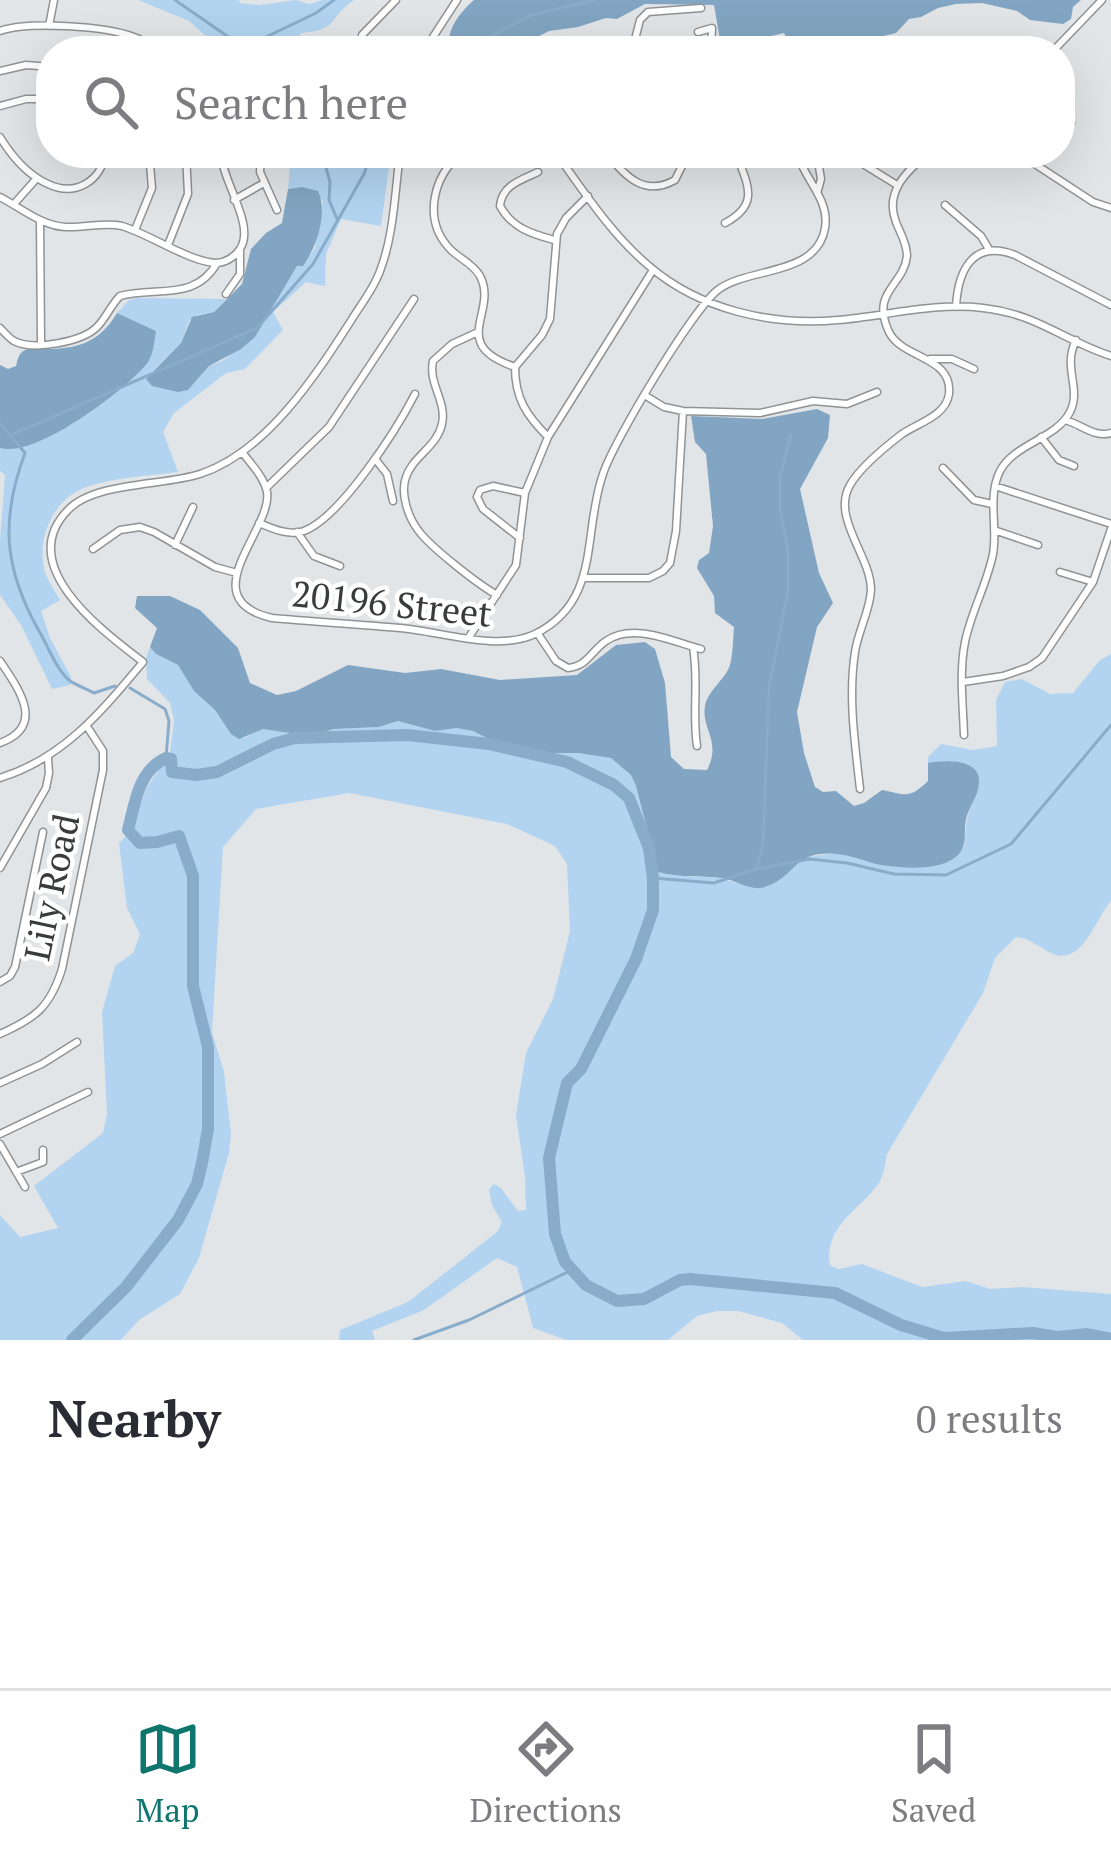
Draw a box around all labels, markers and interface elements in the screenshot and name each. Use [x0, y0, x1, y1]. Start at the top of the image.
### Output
search box [36, 36, 1075, 168]
icon: search [78, 69, 144, 135]
text: Search here [174, 72, 408, 132]
street label: 20196 Street [290, 569, 494, 637]
street label: Lily Road [13, 809, 89, 965]
text: Nearby [48, 1384, 221, 1452]
text: 0 results [916, 1392, 1063, 1444]
tab: Map [135, 1716, 201, 1831]
tab: Directions [470, 1716, 622, 1831]
tab: Saved [891, 1716, 976, 1831]

